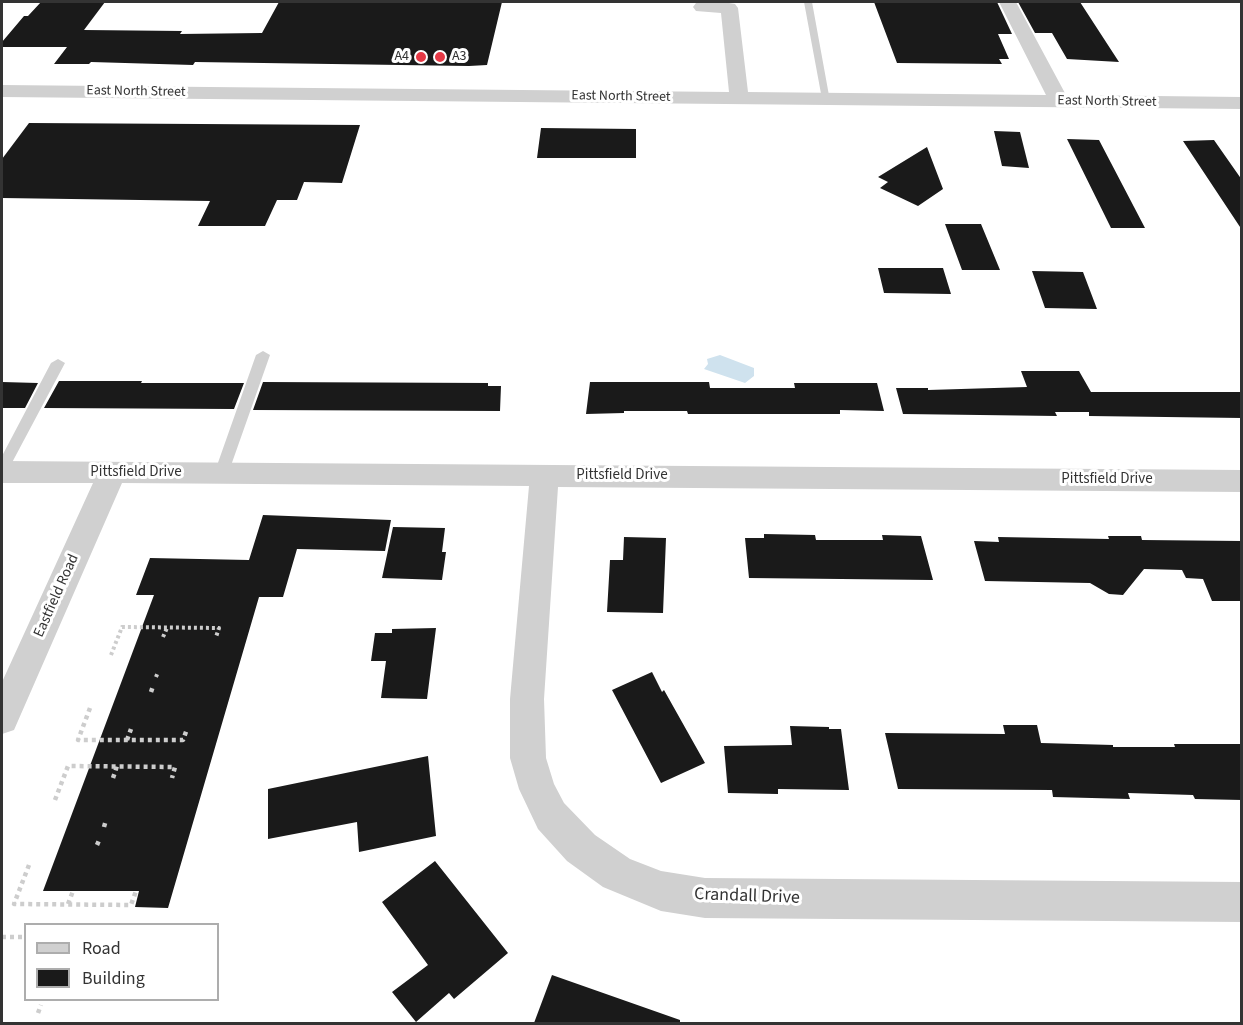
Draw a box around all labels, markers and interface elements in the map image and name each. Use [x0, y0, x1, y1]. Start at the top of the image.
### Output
place label: A4 [394, 49, 409, 65]
place label: A3 [452, 49, 467, 65]
marker: A4 [414, 50, 428, 64]
marker: A3 [433, 50, 447, 64]
street label: East North Street [86, 83, 186, 101]
street label: East North Street [571, 88, 671, 106]
street label: East North Street [1057, 93, 1157, 111]
street label: Pittsfield Drive [90, 464, 182, 482]
street label: Pittsfield Drive [576, 467, 668, 485]
street label: Pittsfield Drive [1061, 471, 1153, 489]
street label: Eastfield Road [31, 552, 83, 640]
street label: Crandall Drive [694, 884, 800, 910]
legend [24, 923, 219, 1001]
text: Road [82, 936, 121, 961]
text: Building [82, 966, 145, 991]

